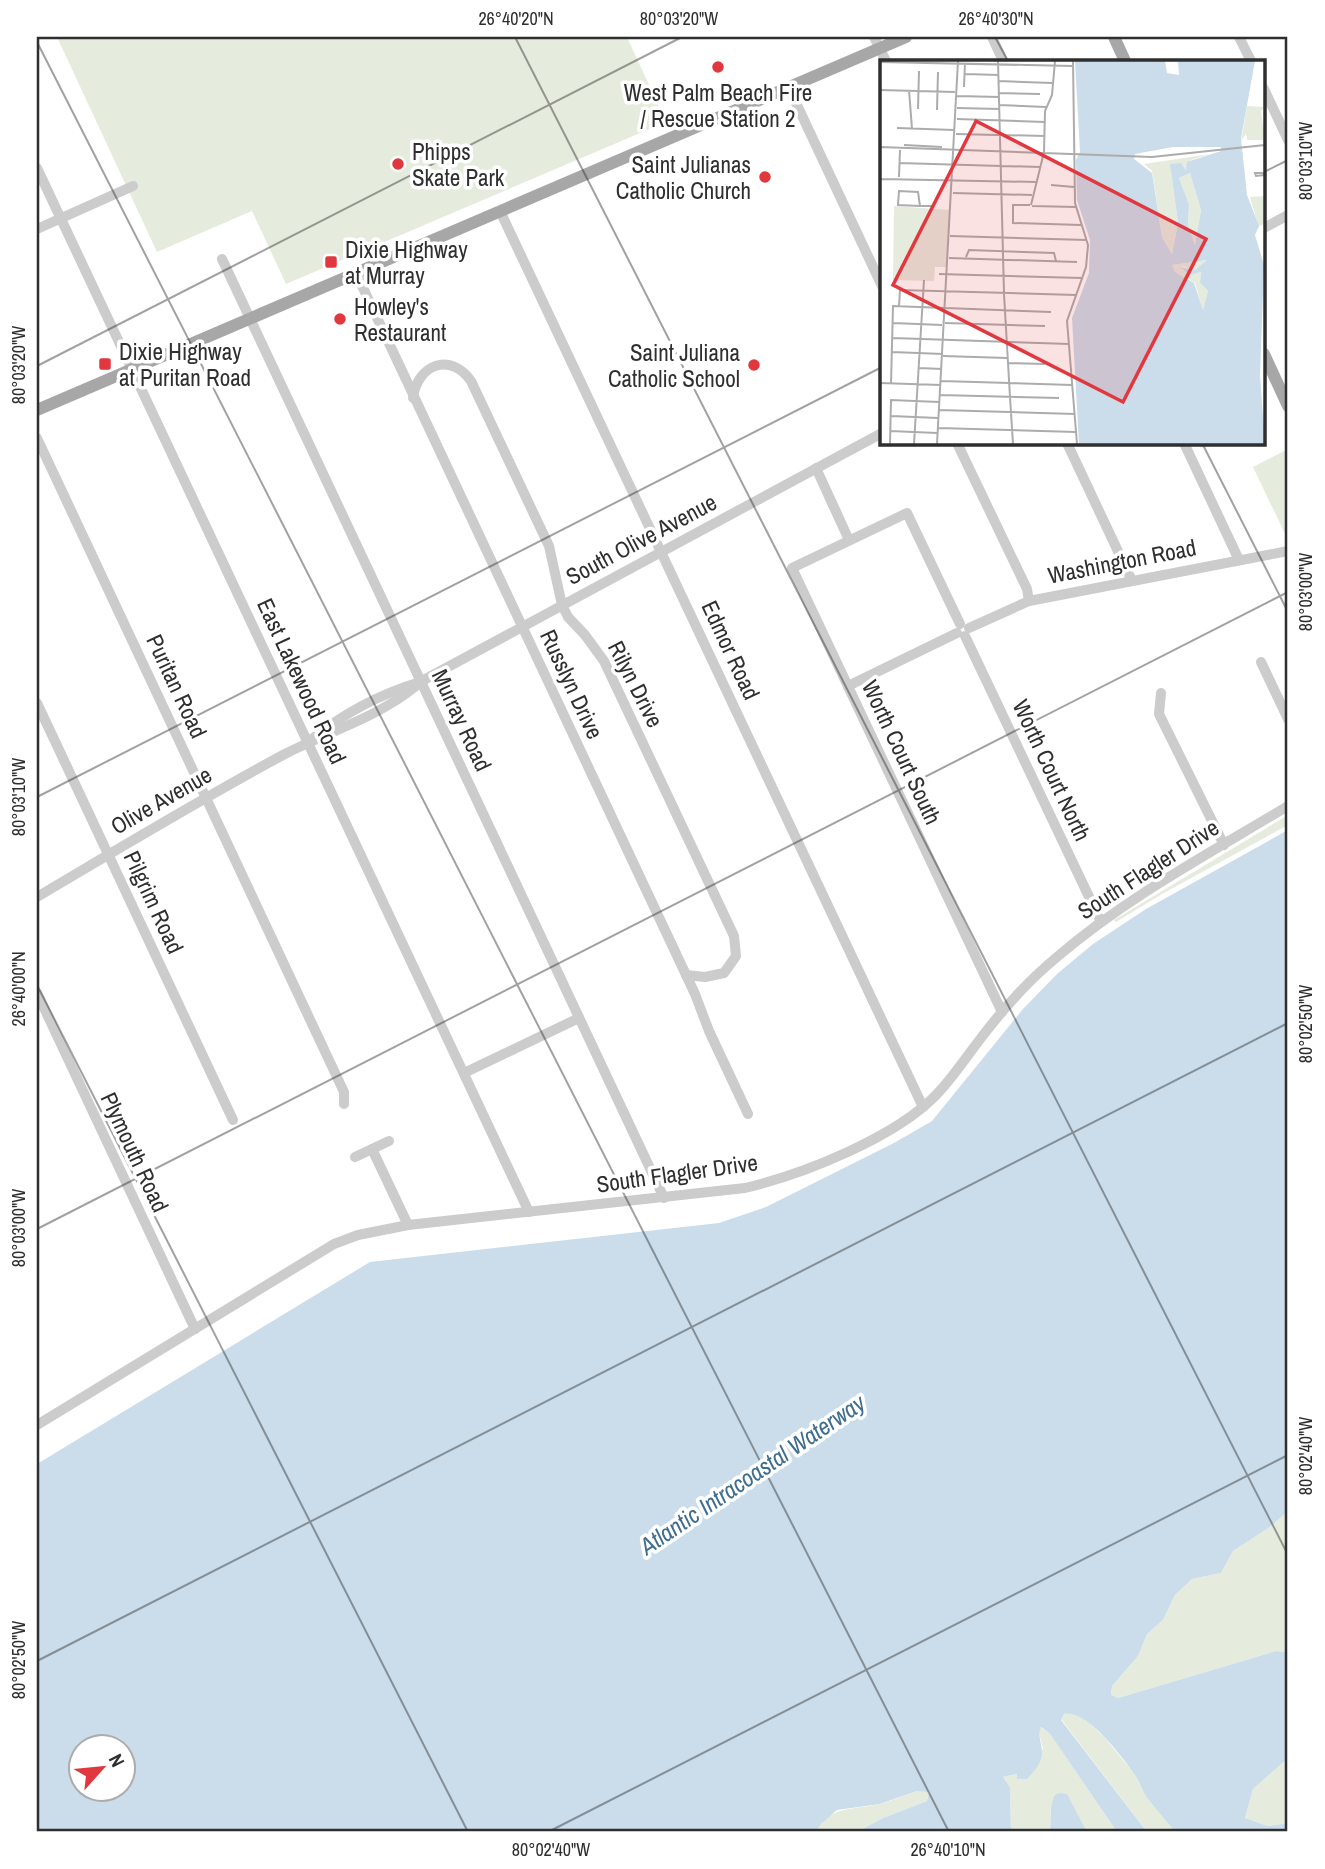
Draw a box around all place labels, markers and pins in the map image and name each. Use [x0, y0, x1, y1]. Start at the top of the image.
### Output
marker: West Palm Beach Fire / Rescue Station 2 [710, 59, 726, 75]
place label: West Palm Beach Fire / Rescue Station 2 [624, 77, 812, 134]
place label: Phipps Skate Park [412, 136, 505, 193]
place label: Saint Julianas Catholic Church [616, 149, 751, 206]
marker: Phipps Skate Park [390, 156, 406, 172]
marker: Saint Julianas Catholic Church [757, 169, 773, 185]
place label: Dixie Highway at Murray [345, 234, 468, 291]
marker: Dixie Highway at Murray [323, 254, 339, 270]
place label: Howley's Restaurant [354, 291, 446, 348]
marker: Howley's Restaurant [332, 311, 348, 327]
place label: Dixie Highway at Puritan Road [119, 336, 251, 393]
place label: Saint Juliana Catholic School [608, 337, 741, 394]
marker: Dixie Highway at Puritan Road [97, 356, 113, 372]
marker: Saint Juliana Catholic School [746, 357, 762, 373]

